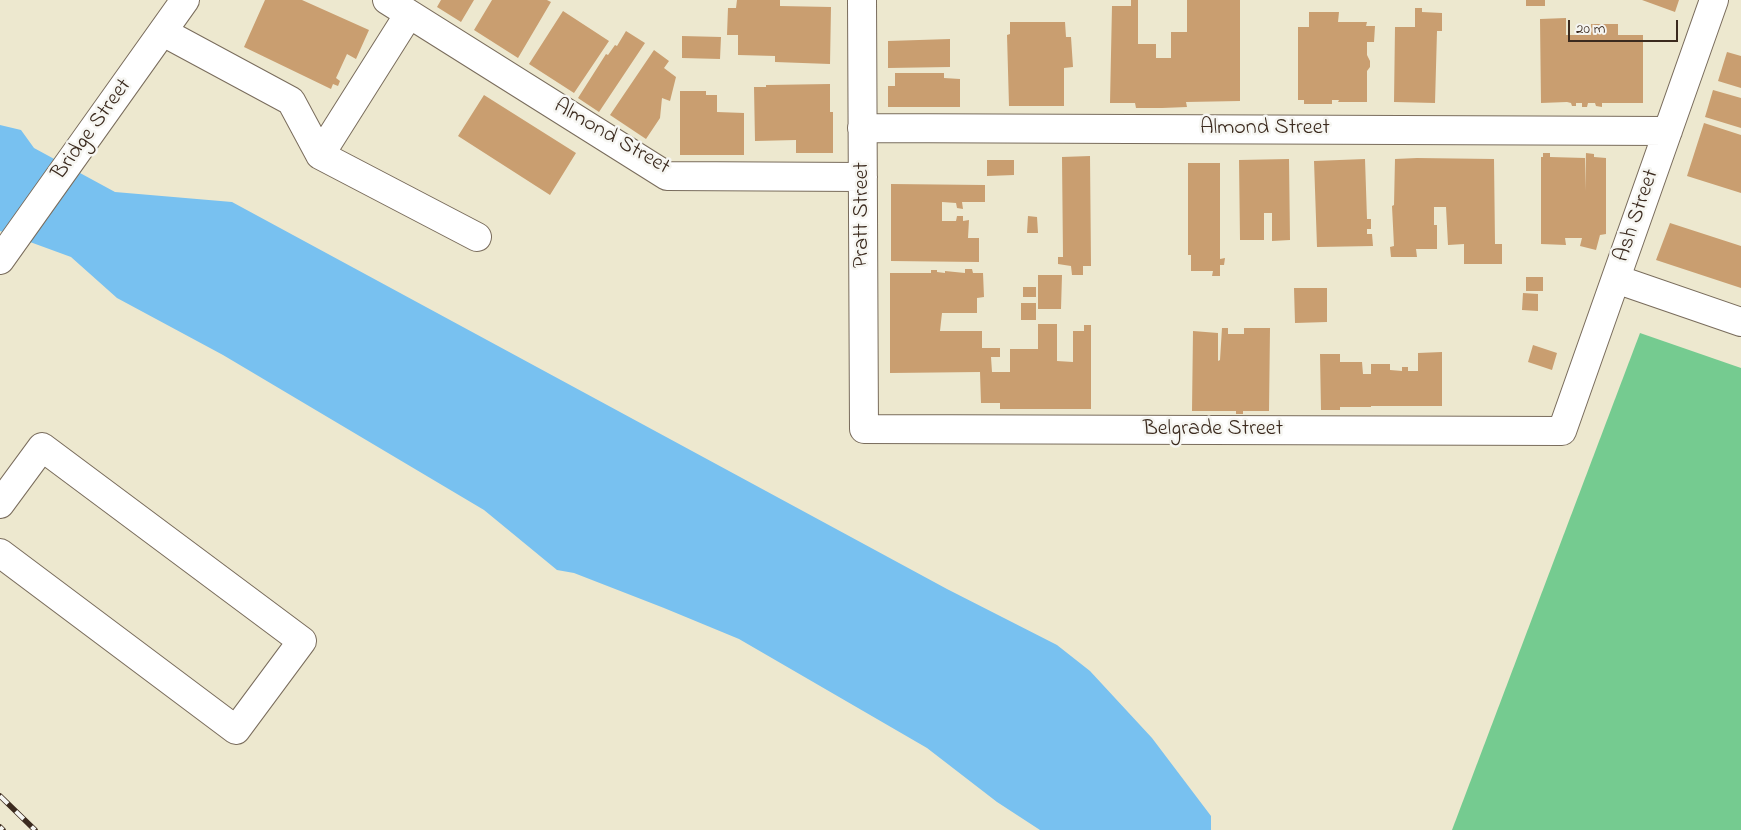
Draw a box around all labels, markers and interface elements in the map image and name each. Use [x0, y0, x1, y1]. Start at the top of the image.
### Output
scale bar [1571, 10, 1681, 42]
text: 20 m [1576, 18, 1605, 40]
street label: Bridge Street [47, 74, 139, 186]
street label: Almond Street [548, 94, 674, 182]
street label: Almond Street [1200, 116, 1330, 142]
street label: Pratt Street [850, 162, 876, 268]
street label: Ash Street [1610, 166, 1666, 266]
street label: Belgrade Street [1143, 417, 1283, 443]

